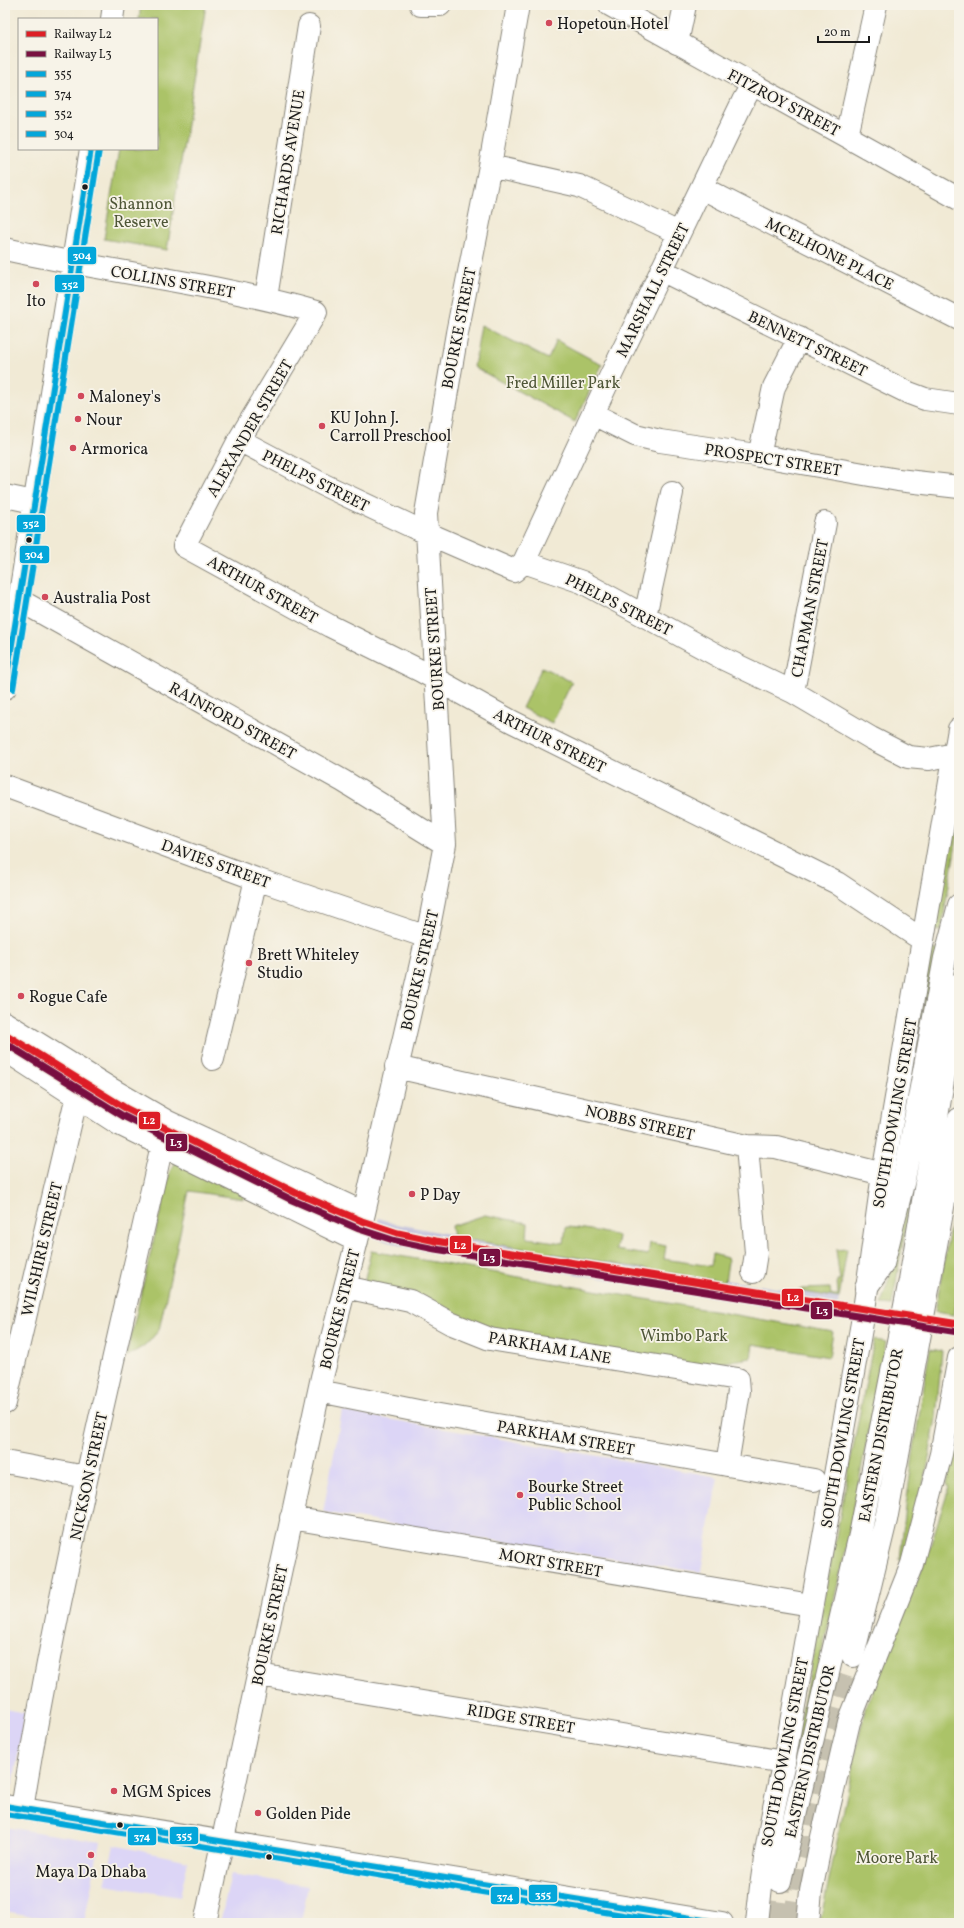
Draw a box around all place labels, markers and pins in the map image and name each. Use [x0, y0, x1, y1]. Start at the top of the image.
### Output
place label: Hopetoun Hotel [557, 14, 669, 36]
marker: Hopetoun Hotel [544, 18, 554, 28]
unlabelled marker [80, 182, 90, 192]
marker: Ito [31, 279, 41, 289]
place label: Ito [26, 291, 46, 313]
place label: Maloney's [89, 387, 161, 409]
marker: Maloney's [76, 391, 86, 401]
place label: KU John J. Carroll Preschool [330, 408, 452, 448]
place label: Nour [86, 410, 122, 432]
marker: Nour [73, 414, 83, 424]
marker: KU John J. Carroll Preschool [317, 421, 327, 431]
place label: Armorica [81, 439, 148, 461]
marker: Armorica [68, 443, 78, 453]
unlabelled marker [24, 535, 34, 545]
place label: Australia Post [53, 588, 151, 610]
marker: Australia Post [40, 592, 50, 602]
place label: Brett Whiteley Studio [257, 945, 360, 985]
marker: Brett Whiteley Studio [244, 958, 254, 968]
place label: Rogue Cafe [29, 987, 108, 1009]
marker: Rogue Cafe [16, 991, 26, 1001]
place label: P Day [420, 1185, 461, 1207]
marker: P Day [407, 1189, 417, 1199]
place label: Bourke Street Public School [528, 1477, 624, 1517]
marker: Bourke Street Public School [515, 1490, 525, 1500]
place label: MGM Spices [122, 1782, 211, 1804]
marker: MGM Spices [109, 1786, 119, 1796]
place label: Golden Pide [266, 1804, 351, 1826]
marker: Golden Pide [253, 1808, 263, 1818]
unlabelled marker [115, 1820, 125, 1830]
marker: Maya Da Dhaba [86, 1850, 96, 1860]
unlabelled marker [264, 1852, 274, 1862]
place label: Maya Da Dhaba [36, 1862, 147, 1884]

